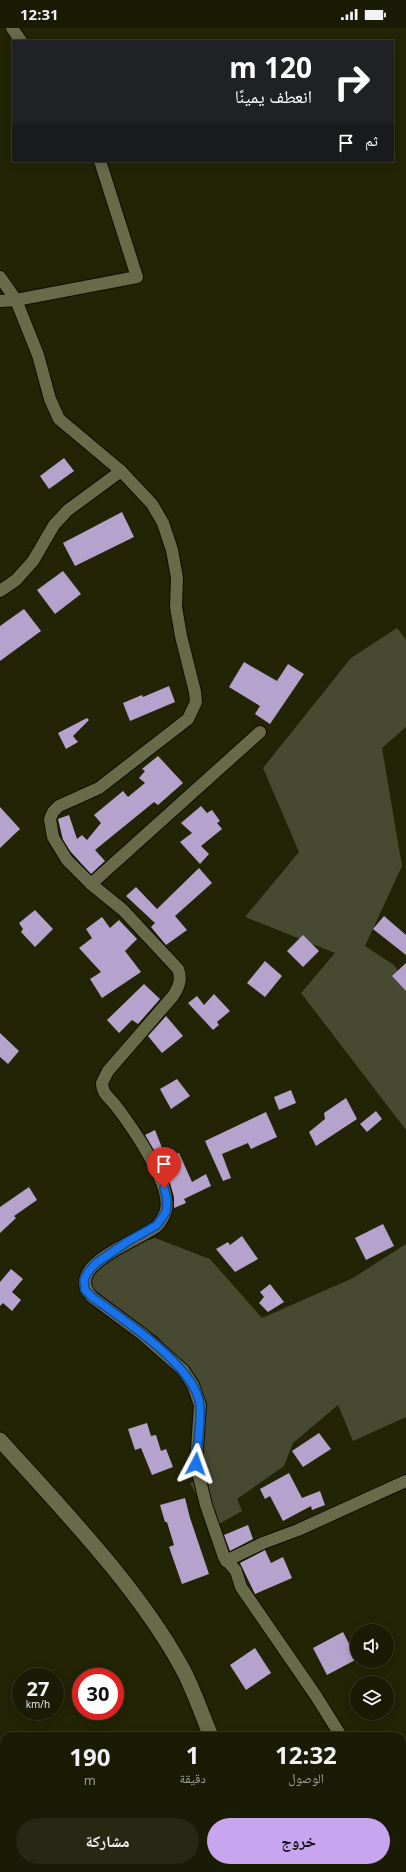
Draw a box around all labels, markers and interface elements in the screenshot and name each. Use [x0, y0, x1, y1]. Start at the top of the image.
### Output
text: 12:31 [20, 4, 59, 24]
text: 120 m [229, 48, 312, 86]
icon: right [326, 56, 378, 108]
text: انعطف يمينًا [235, 84, 312, 108]
text: ثم [365, 130, 378, 150]
icon: arrive [335, 132, 357, 154]
pin [147, 1147, 181, 1188]
icon: arrive [153, 1153, 175, 1175]
position arrow [175, 1443, 217, 1485]
map controls [350, 1624, 394, 1720]
button: sound [350, 1624, 394, 1668]
speed limit sign: 30 [72, 1668, 124, 1720]
text: 27 [27, 1675, 49, 1702]
button: layers [350, 1676, 394, 1720]
text: km/h [26, 1697, 50, 1711]
text: 1 [186, 1738, 200, 1771]
text: 12:32 [275, 1738, 337, 1771]
text: 190 [69, 1740, 110, 1773]
text: دقيقة [180, 1769, 206, 1787]
text: الوصول [288, 1769, 324, 1787]
text: m [84, 1771, 96, 1789]
button: مشاركة [16, 1818, 199, 1864]
button: خروج [207, 1818, 390, 1864]

